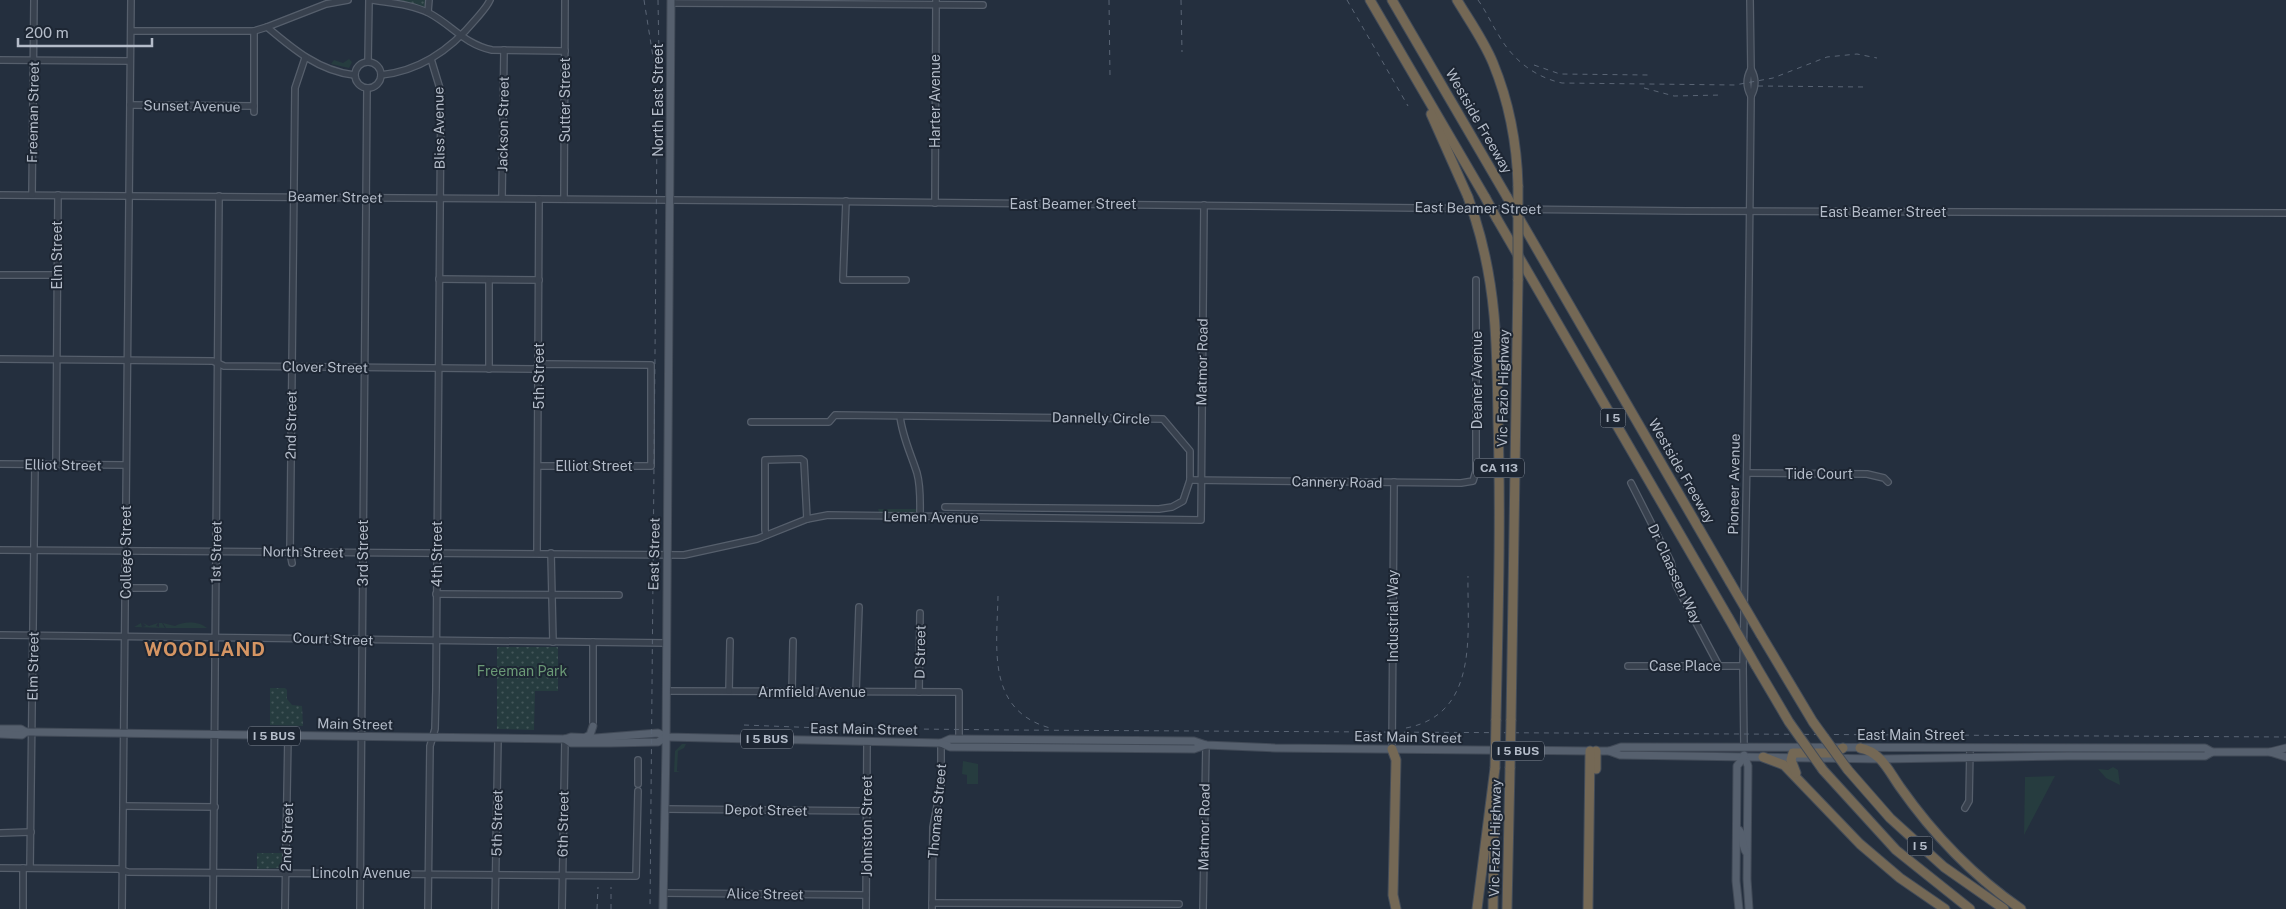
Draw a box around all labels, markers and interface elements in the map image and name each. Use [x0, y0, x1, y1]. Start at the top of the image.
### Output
scale bar [18, 15, 151, 47]
text: 200 m [25, 24, 69, 41]
street label: North East Street [650, 43, 666, 157]
street label: Harter Avenue [927, 54, 943, 148]
street label: Sutter Street [557, 57, 573, 143]
street label: Freeman Street [24, 61, 42, 163]
street label: Westside Freeway [1443, 66, 1516, 177]
street label: Jackson Street [494, 76, 512, 172]
street label: Bliss Avenue [430, 86, 448, 169]
street label: Sunset Avenue [143, 97, 241, 115]
street label: Beamer Street [287, 188, 383, 206]
street label: East Beamer Street [1010, 196, 1136, 212]
street label: East Beamer Street [1414, 199, 1542, 217]
street label: East Beamer Street [1820, 204, 1946, 220]
street label: Elm Street [49, 220, 65, 290]
street label: Matmor Road [1193, 318, 1211, 406]
street label: Vic Fazio Highway [1494, 329, 1512, 447]
street label: Deaner Avenue [1469, 331, 1485, 429]
street label: 5th Street [531, 343, 547, 409]
street label: Clover Street [282, 358, 368, 376]
street label: 2nd Street [282, 390, 300, 460]
road number: I 5 [1600, 408, 1626, 428]
street label: Dannelly Circle [1052, 409, 1150, 427]
street label: Westside Freeway [1646, 416, 1719, 527]
street label: Pioneer Avenue [1725, 433, 1743, 535]
street label: Elliot Street [24, 456, 102, 474]
street label: Elliot Street [555, 458, 633, 474]
road number: CA 113 [1474, 458, 1524, 478]
street label: Tide Court [1785, 466, 1853, 482]
street label: Cannery Road [1291, 473, 1383, 491]
street label: College Street [118, 505, 134, 599]
street label: Lemen Avenue [883, 508, 979, 526]
street label: East Street [645, 517, 663, 591]
street label: 3rd Street [355, 520, 371, 586]
street label: 1st Street [207, 521, 225, 583]
street label: 4th Street [429, 521, 445, 587]
street label: Dr Claassen Way [1645, 521, 1705, 627]
street label: North Street [262, 543, 344, 561]
street label: Industrial Way [1385, 569, 1401, 662]
street label: D Street [912, 625, 928, 679]
street label: Court Street [292, 630, 374, 648]
street label: Elm Street [24, 631, 42, 701]
district label: WOODLAND [144, 638, 266, 660]
street label: Case Place [1649, 658, 1721, 674]
park label: Freeman Park [477, 663, 567, 679]
street label: Armfield Avenue [758, 684, 866, 700]
street label: Main Street [317, 715, 393, 733]
street label: East Main Street [810, 720, 918, 738]
road number: I 5 BUS [248, 726, 300, 746]
street label: East Main Street [1857, 727, 1965, 743]
street label: East Main Street [1354, 728, 1462, 746]
road number: I 5 BUS [741, 730, 793, 749]
road number: I 5 BUS [1492, 741, 1544, 760]
street label: Thomas Street [925, 763, 949, 859]
street label: Johnston Street [859, 775, 875, 877]
street label: Vic Fazio Highway [1486, 779, 1504, 897]
street label: Matmor Road [1195, 783, 1213, 871]
street label: 5th Street [488, 789, 506, 857]
street label: 6th Street [554, 791, 572, 857]
street label: Depot Street [724, 801, 808, 819]
street label: 2nd Street [278, 802, 296, 872]
road number: I 5 [1908, 836, 1932, 856]
street label: Lincoln Avenue [312, 865, 411, 881]
street label: Alice Street [726, 885, 804, 903]

